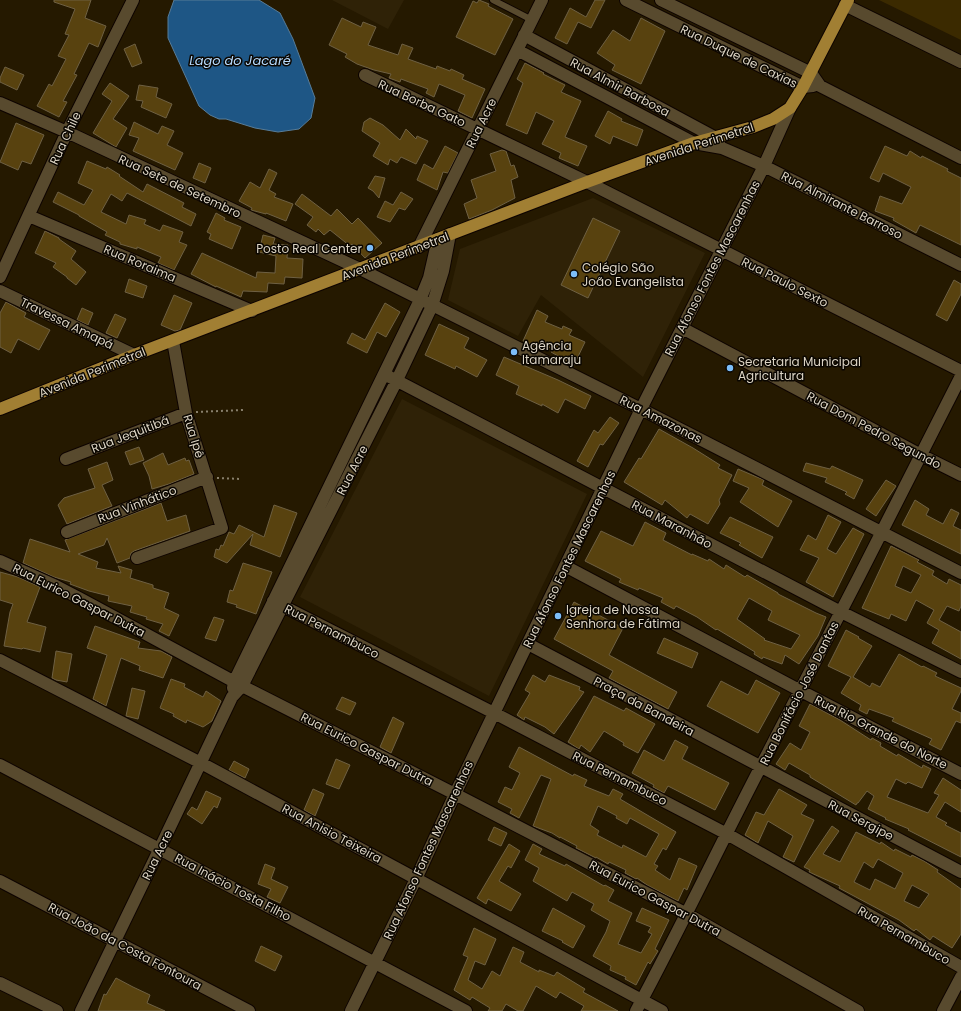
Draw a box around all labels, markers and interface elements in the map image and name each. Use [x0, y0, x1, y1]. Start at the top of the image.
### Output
street label: Rua Duque de Caxias [678, 20, 800, 92]
water label: Lago do Jacaré [189, 51, 291, 70]
street label: Rua Almir Barbosa [567, 54, 673, 120]
street label: Rua Borba Gato [375, 75, 469, 131]
street label: Rua Acre [462, 95, 500, 151]
street label: Rua Chile [45, 109, 85, 167]
street label: Avenida Perimetral [642, 118, 756, 170]
street label: Rua Sete de Setembro [116, 150, 244, 222]
street label: Rua Almirante Barroso [778, 167, 906, 243]
street label: Rua Afonso Fontes Mascarenhas [660, 177, 764, 359]
street label: Avenida Perimetral [339, 228, 451, 284]
street label: Rua Roraima [101, 240, 179, 286]
place label: Posto Real Center [256, 240, 363, 257]
marker: Posto Real Center [365, 243, 375, 253]
street label: Rua Paulo Sexto [739, 253, 832, 311]
place label: Colégio São João Evangelista [582, 259, 684, 290]
marker: Colégio São João Evangelista [569, 269, 579, 279]
street label: Travessa Amapá [17, 293, 117, 353]
place label: Agência Itamaraju [522, 337, 581, 368]
street label: Avenida Perimetral [36, 343, 148, 401]
marker: Agência Itamaraju [509, 347, 519, 357]
place label: Secretaria Municipal Agricultura [738, 353, 861, 384]
marker: Secretaria Municipal Agricultura [725, 363, 735, 373]
street label: Rua Dom Pedro Segundo [804, 387, 944, 473]
street label: Rua Amazonas [617, 391, 705, 447]
street label: Rua Jequitibá [88, 411, 172, 457]
street label: Rua Ipê [179, 412, 209, 460]
street label: Rua Acre [332, 442, 372, 498]
street label: Rua Afonso Fontes Mascarenhas [519, 468, 619, 650]
street label: Rua Vinhático [95, 481, 179, 527]
street label: Rua Maranhão [629, 496, 715, 552]
street label: Rua Eurico Gaspar Dutra [10, 559, 148, 641]
street label: Rua Pernambuco [282, 600, 382, 662]
place label: Igreja de Nossa Senhora de Fátima [566, 601, 680, 632]
marker: Igreja de Nossa Senhora de Fátima [553, 611, 563, 621]
street label: Rua Bonifácio José Dantas [755, 618, 843, 768]
street label: Praça da Bandeira [591, 672, 697, 740]
street label: Rua Rio Grande do Norte [812, 691, 950, 773]
street label: Rua Eurico Gaspar Dutra [298, 708, 436, 790]
street label: Rua Pernambuco [570, 747, 670, 809]
street label: Rua Afonso Fontes Mascarenhas [379, 758, 477, 942]
street label: Rua Sergipe [825, 796, 897, 844]
street label: Rua Anisio Teixeira [279, 800, 385, 866]
street label: Rua Acre [138, 827, 176, 883]
street label: Rua Inácio Tosta Filho [172, 849, 294, 925]
street label: Rua Eurico Gaspar Dutra [586, 856, 724, 940]
street label: Rua João da Costa Fontoura [45, 898, 205, 994]
street label: Rua Pernambuco [855, 902, 954, 969]

